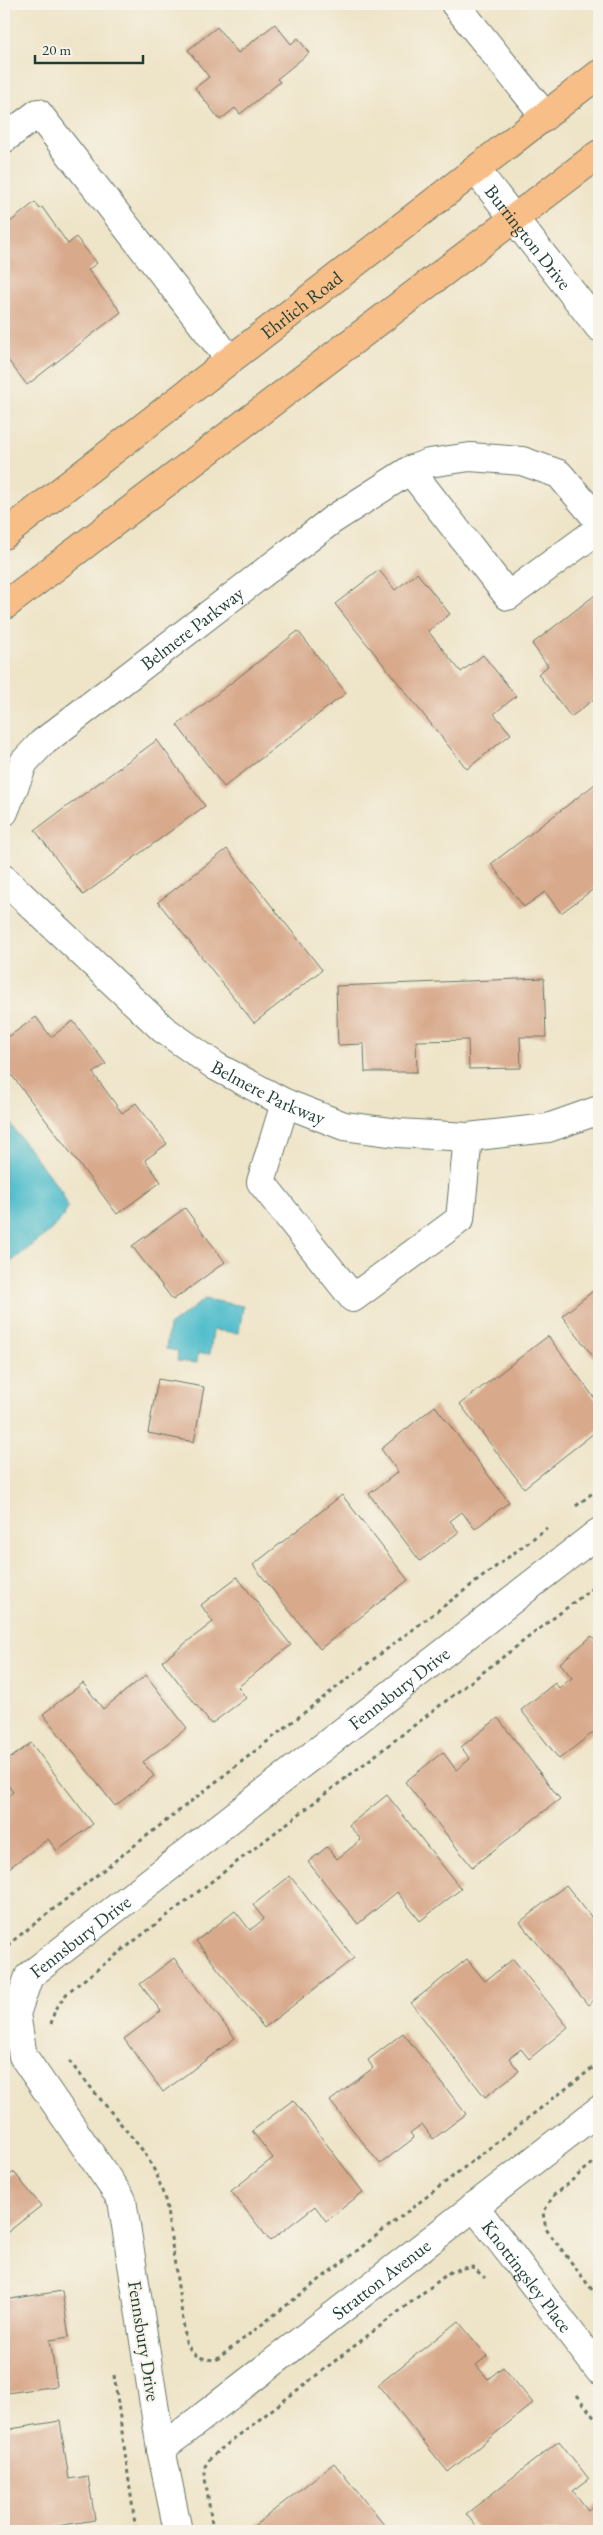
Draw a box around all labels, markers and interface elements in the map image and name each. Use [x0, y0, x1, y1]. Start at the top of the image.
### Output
scale bar [35, 32, 142, 64]
text: 20 m [42, 40, 71, 59]
street label: Burrington Drive [480, 179, 577, 294]
street label: Ehrlich Road [255, 265, 348, 344]
street label: Belmere Parkway [135, 580, 249, 675]
street label: Belmere Parkway [207, 1054, 330, 1130]
street label: Fennsbury Drive [343, 1641, 454, 1735]
street label: Fennsbury Drive [24, 1889, 136, 1983]
street label: Knottingsley Place [476, 2215, 578, 2337]
street label: Stratton Avenue [326, 2233, 435, 2325]
street label: Fennsbury Drive [122, 2279, 166, 2403]

